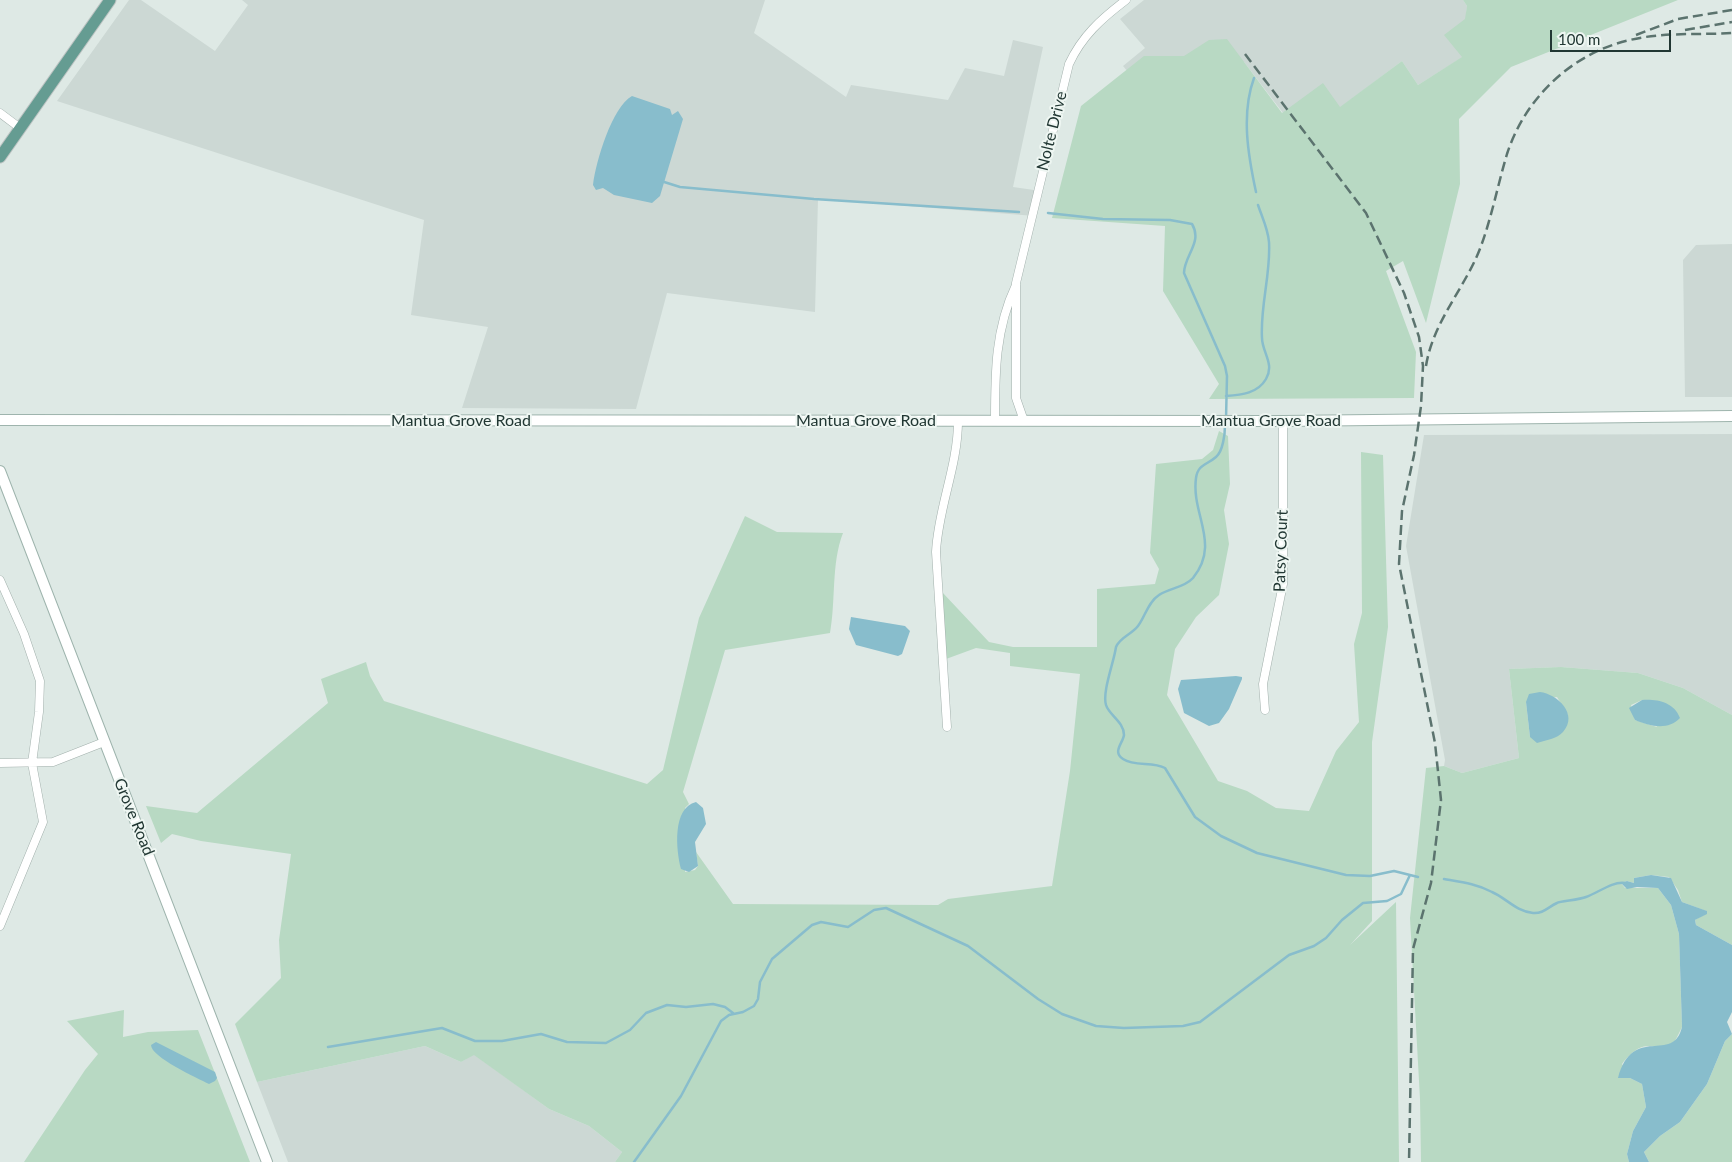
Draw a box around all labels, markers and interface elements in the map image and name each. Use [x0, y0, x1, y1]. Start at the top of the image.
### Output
scale bar [1552, 20, 1673, 52]
text: 100 m [1558, 30, 1600, 48]
street label: Nolte Drive [1033, 89, 1071, 173]
street label: Mantua Grove Road [391, 411, 531, 431]
street label: Mantua Grove Road [796, 411, 936, 431]
street label: Mantua Grove Road [1201, 411, 1341, 431]
street label: Patsy Court [1270, 510, 1292, 592]
street label: Grove Road [110, 775, 158, 859]

